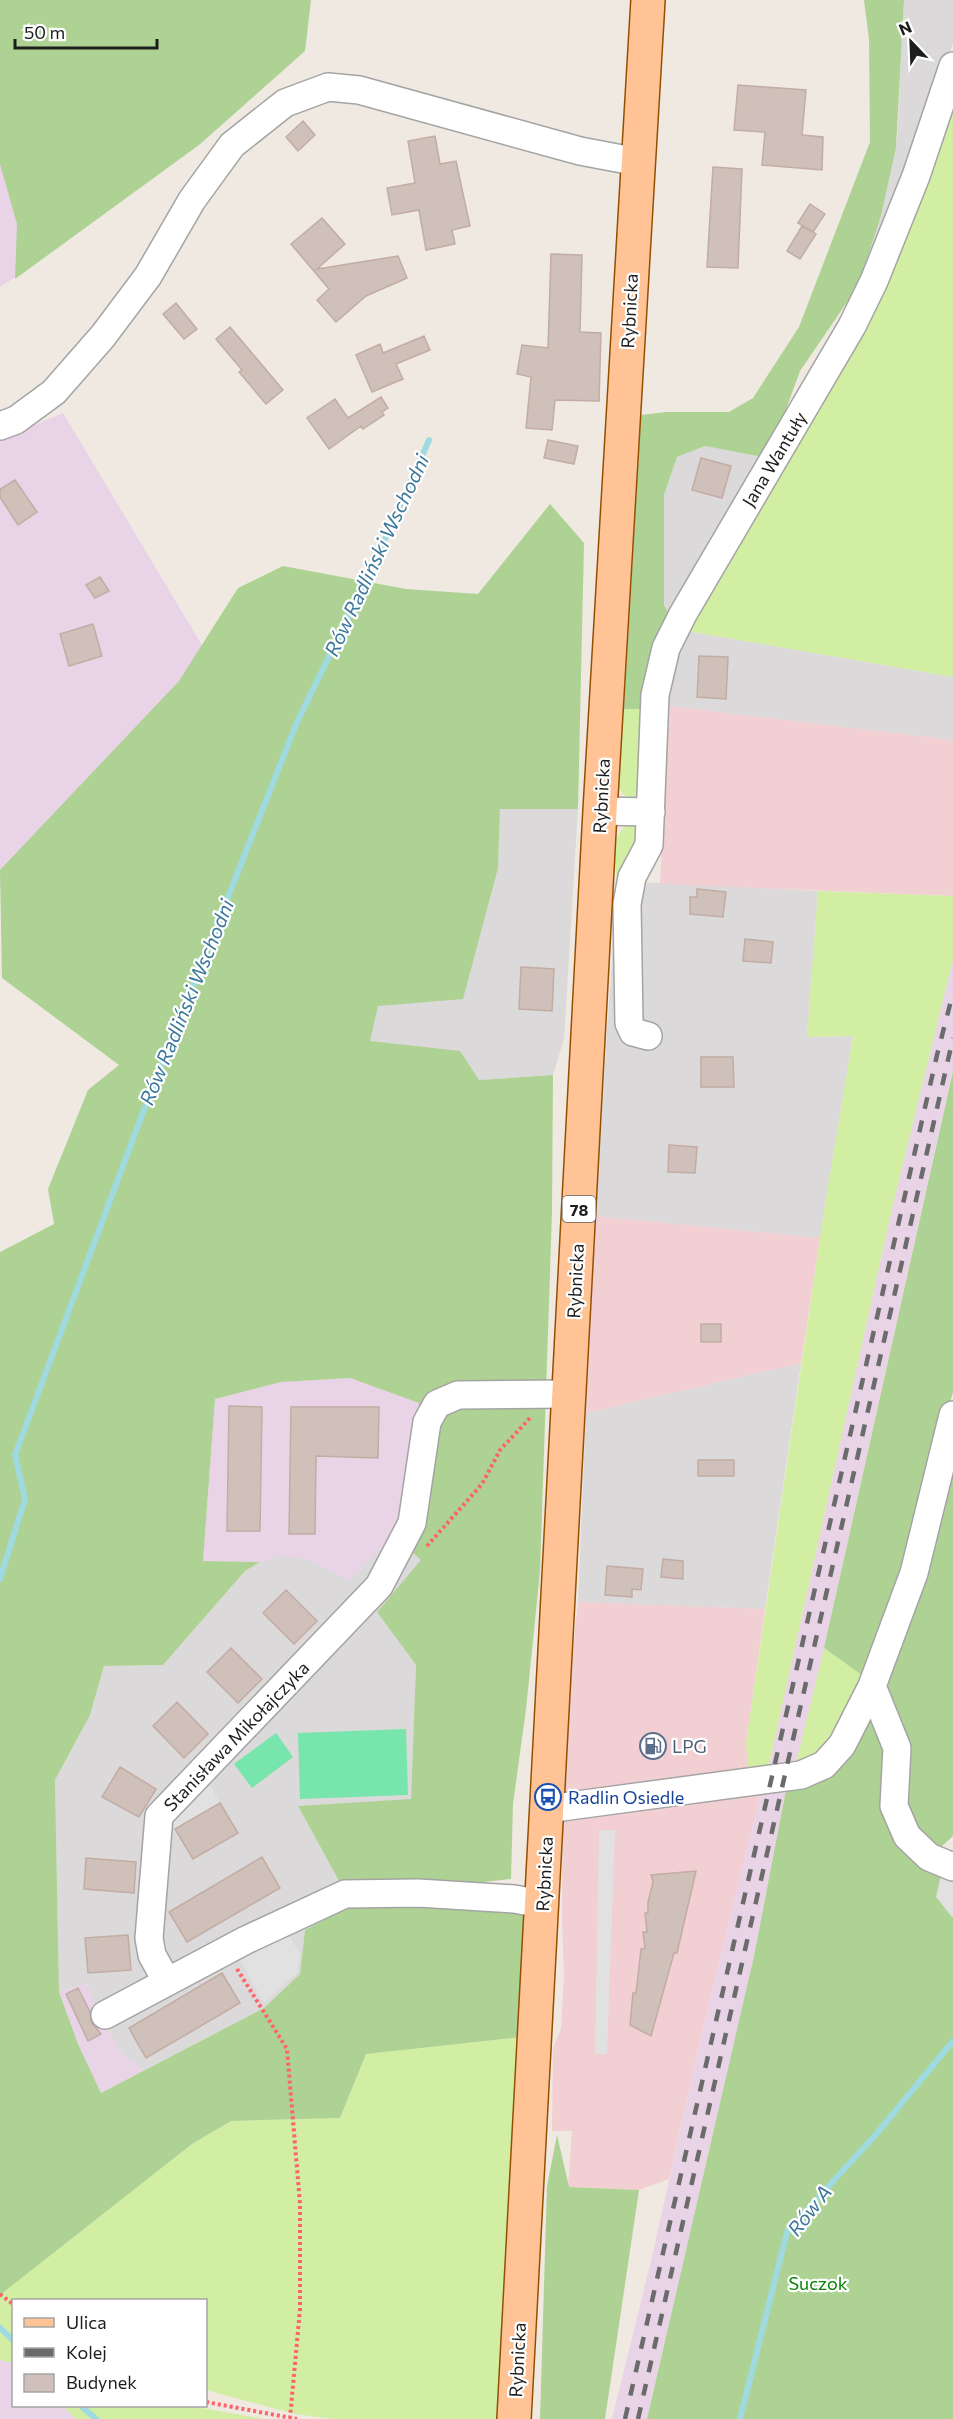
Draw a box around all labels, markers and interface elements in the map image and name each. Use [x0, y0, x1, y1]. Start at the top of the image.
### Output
scale bar [15, 12, 158, 50]
north arrow [881, 12, 941, 72]
text: N [896, 17, 914, 39]
text: 50 m [24, 21, 65, 43]
street label: Rybnicka [616, 273, 642, 349]
street label: Jana Wantuły [737, 407, 811, 511]
water label: Rów Radliński Wschodni [319, 450, 434, 660]
street label: Rybnicka [588, 758, 614, 834]
water label: Rów Radliński Wschodni [134, 895, 239, 1108]
road number: 78 [562, 1196, 596, 1222]
street label: Rybnicka [562, 1243, 588, 1319]
street label: Stanisława Mikołajczyka [159, 1657, 313, 1815]
fuel station icon: LPG [638, 1731, 668, 1761]
place label: LPG [672, 1735, 707, 1757]
bus stop icon: Radlin Osiedle [533, 1782, 563, 1812]
place label: Radlin Osiedle [568, 1786, 684, 1808]
street label: Rybnicka [531, 1836, 557, 1912]
water label: Rów A [782, 2180, 836, 2240]
park label: Suczok [789, 2272, 848, 2294]
legend [12, 2299, 207, 2407]
text: Ulica [66, 2311, 107, 2333]
street label: Rybnicka [504, 2322, 530, 2398]
text: Kolej [66, 2341, 107, 2363]
text: Budynek [66, 2371, 137, 2393]

